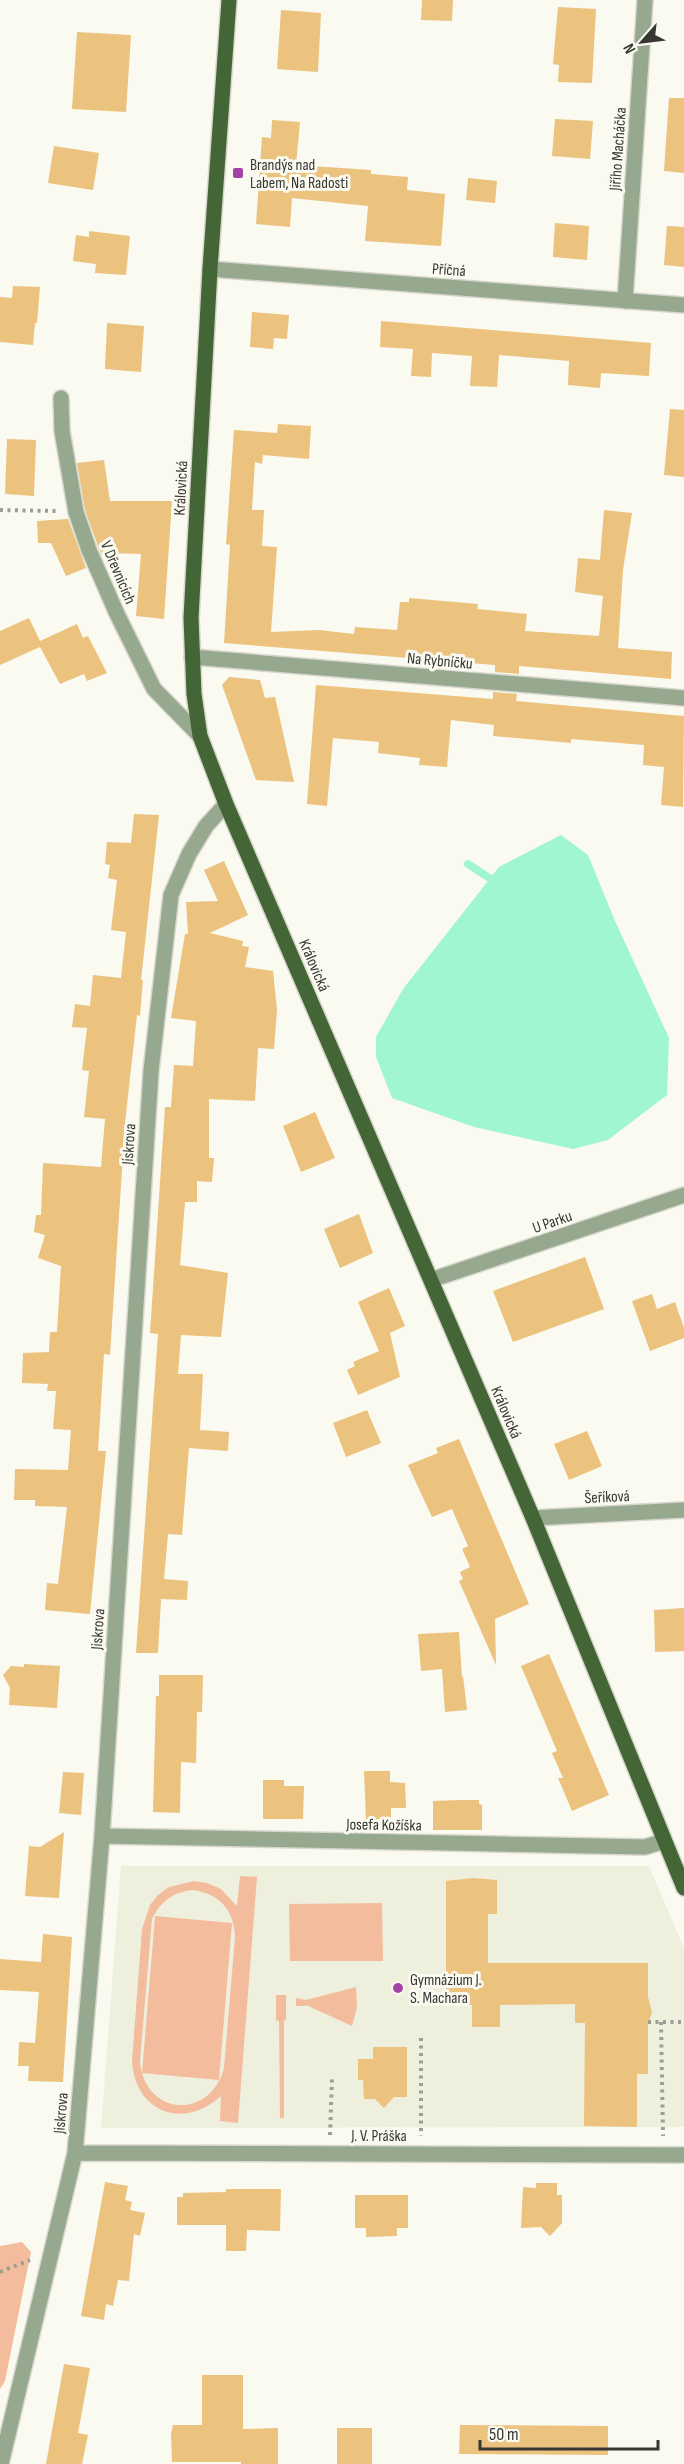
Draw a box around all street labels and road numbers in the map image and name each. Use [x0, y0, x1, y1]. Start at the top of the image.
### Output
street label: Jiřího Macháčka [606, 107, 631, 192]
street label: Příčná [431, 260, 466, 281]
street label: Královická [171, 460, 192, 516]
street label: V Dřevnicích [96, 538, 139, 607]
street label: Na Rybníčku [406, 649, 473, 674]
street label: Královická [294, 937, 333, 995]
street label: Jiskrova [119, 1123, 140, 1166]
street label: U Parku [530, 1207, 575, 1238]
street label: Královická [486, 1384, 525, 1442]
street label: Šeříková [584, 1487, 630, 1508]
street label: Jiskrova [88, 1608, 109, 1651]
street label: Josefa Kožíška [345, 1815, 422, 1836]
street label: Jiskrova [50, 2092, 73, 2135]
street label: J. V. Práška [350, 2127, 407, 2146]

